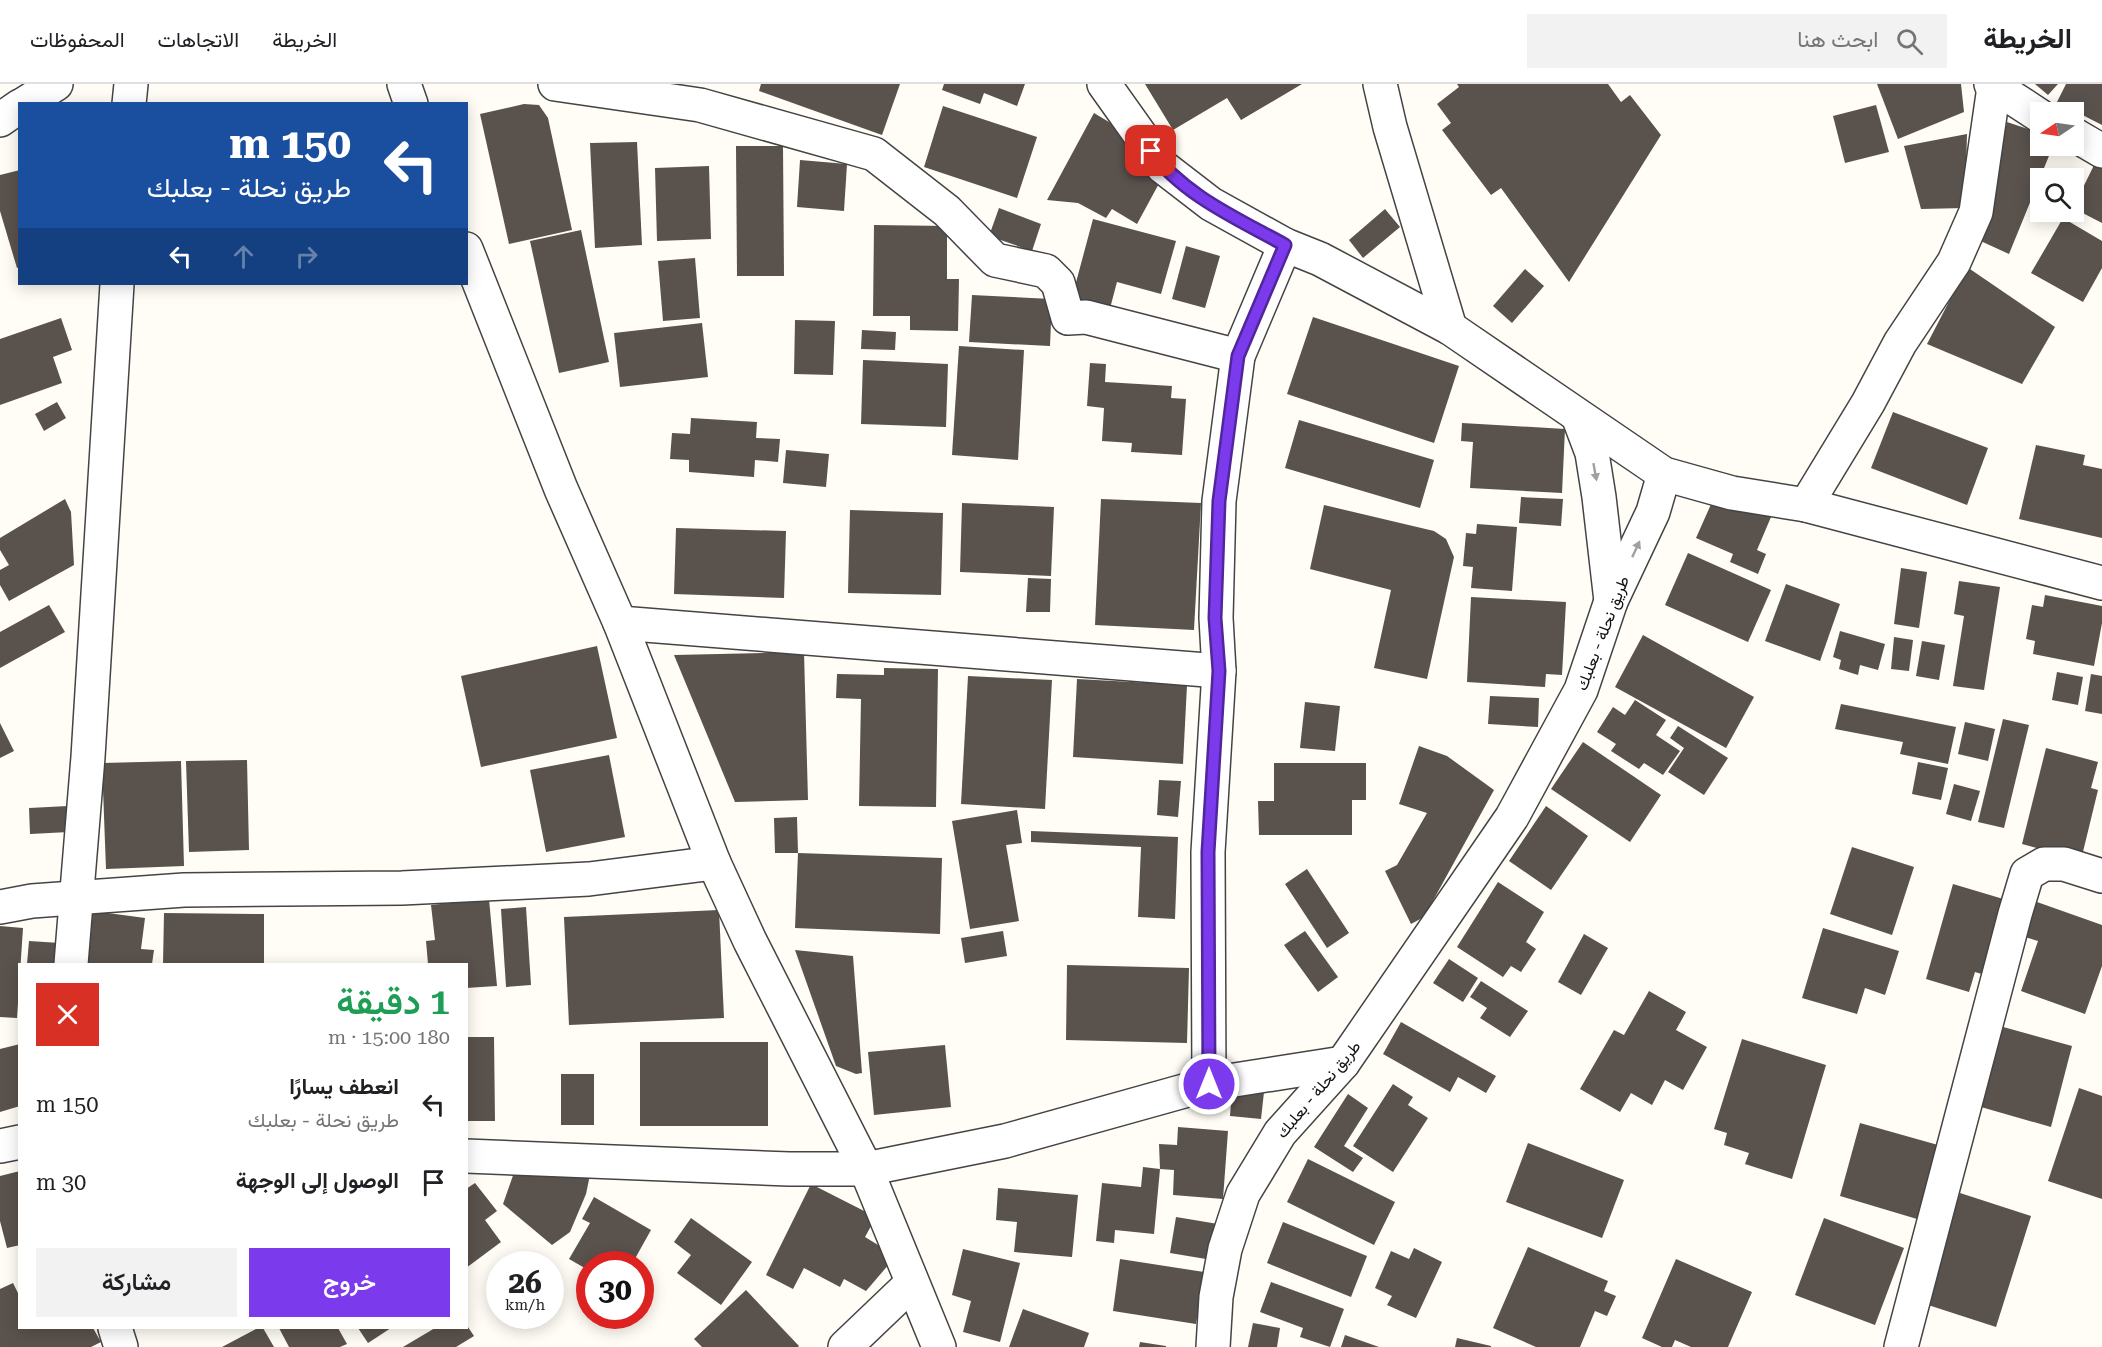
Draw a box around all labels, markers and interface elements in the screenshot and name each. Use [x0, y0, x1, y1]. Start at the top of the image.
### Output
search box [1527, 14, 1947, 68]
text: الخريطة [1983, 22, 2072, 55]
icon: search [1893, 25, 1926, 58]
text: ابحث هنا [1797, 27, 1878, 52]
text: المحفوظات [30, 28, 125, 52]
text: الاتجاهات [158, 28, 239, 52]
text: الخريطة [272, 28, 337, 52]
north arrow [2030, 102, 2084, 156]
map controls [2030, 102, 2084, 222]
text: 150 m [229, 119, 351, 168]
pin [1125, 125, 1176, 176]
icon: left [372, 126, 450, 204]
icon: arrive [1134, 134, 1167, 167]
button: search [2030, 168, 2084, 222]
text: طريق نحلة - بعلبك [147, 172, 351, 204]
icon: left [164, 240, 197, 273]
icon: ahead [227, 240, 260, 273]
icon: right [290, 240, 323, 273]
one-way arrow [1591, 462, 1600, 481]
one-way arrow [1632, 540, 1641, 557]
street label: طريق نحلة - بعلبك [1572, 573, 1634, 693]
text: 1 دقيقة [336, 981, 450, 1023]
button: close [36, 983, 99, 1046]
text: 180 m · 15:00 [328, 1025, 450, 1049]
street label: طريق نحلة - بعلبك [1272, 1037, 1365, 1142]
position arrow [1177, 1052, 1241, 1116]
text: انعطف يسارًا [289, 1074, 399, 1099]
icon: left [417, 1088, 450, 1121]
text: 150 m [36, 1092, 99, 1117]
text: طريق نحلة - بعلبك [248, 1108, 399, 1132]
icon: arrive [417, 1166, 450, 1199]
text: الوصول إلى الوجهة [236, 1168, 399, 1193]
text: 30 m [36, 1170, 86, 1195]
button: مشاركة [36, 1248, 237, 1317]
button: خروج [249, 1248, 450, 1317]
speed limit sign: 30 [576, 1251, 654, 1329]
text: 26 [508, 1265, 542, 1300]
text: km/h [505, 1296, 545, 1314]

